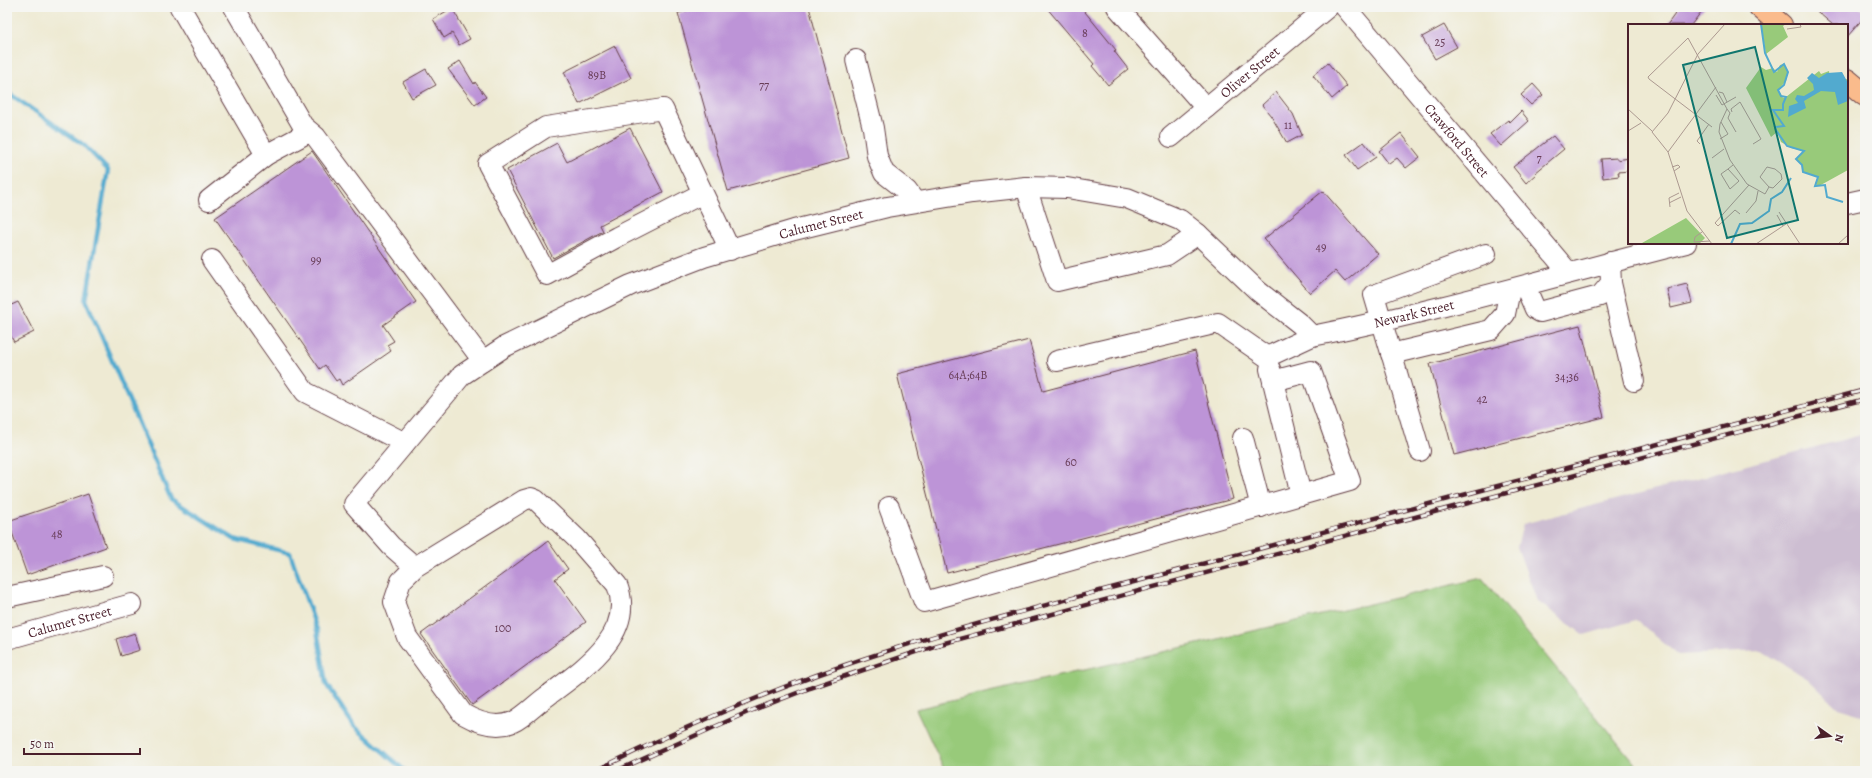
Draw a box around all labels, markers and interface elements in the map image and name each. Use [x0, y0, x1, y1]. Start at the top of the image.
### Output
inset map [1628, 24, 1848, 244]
house number: 8 [1082, 25, 1088, 41]
house number: 25 [1435, 34, 1445, 50]
street label: Oliver Street [1216, 42, 1284, 103]
house number: 89B [588, 67, 606, 83]
house number: 77 [759, 77, 770, 93]
street label: Crawford Street [1420, 99, 1494, 182]
house number: 11 [1284, 117, 1292, 133]
house number: 7 [1536, 150, 1542, 166]
street label: Calumet Street [777, 204, 866, 244]
house number: 49 [1316, 239, 1326, 255]
house number: 99 [311, 252, 321, 268]
street label: Newark Street [1372, 295, 1456, 333]
house number: 64A;64B [949, 367, 988, 383]
house number: 34;36 [1555, 369, 1579, 385]
house number: 42 [1476, 391, 1488, 407]
house number: 60 [1065, 454, 1077, 470]
house number: 48 [51, 526, 63, 542]
street label: Calumet Street [26, 601, 114, 643]
house number: 100 [495, 620, 511, 636]
north arrow [1810, 716, 1850, 756]
scale bar [24, 730, 140, 756]
text: N [1831, 733, 1847, 744]
text: 50 m [30, 736, 54, 752]

